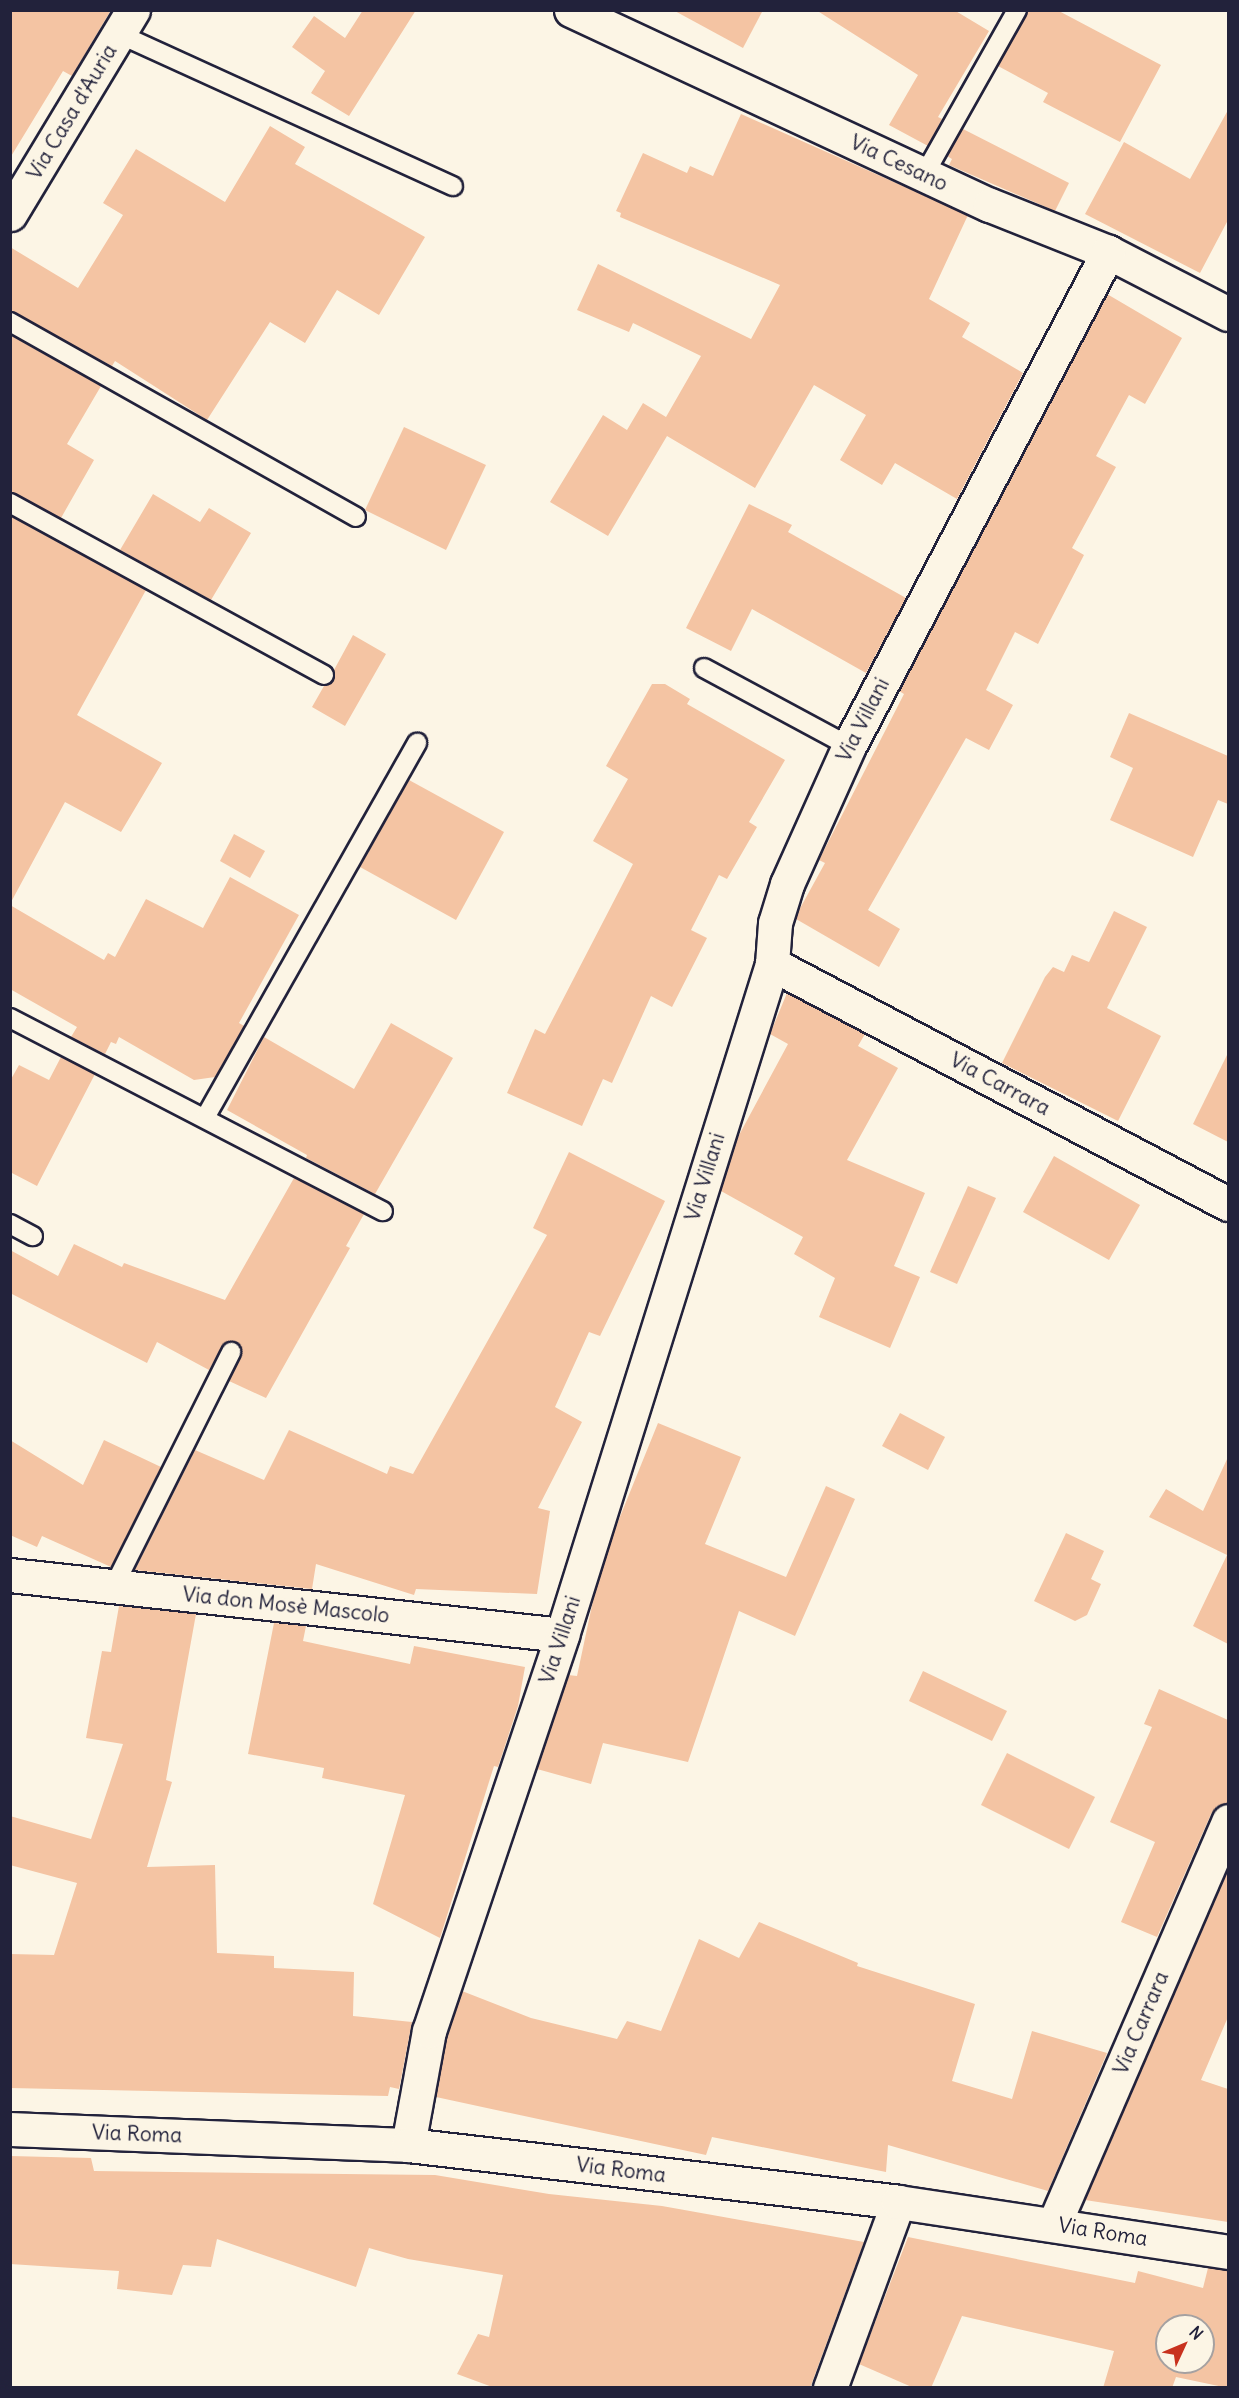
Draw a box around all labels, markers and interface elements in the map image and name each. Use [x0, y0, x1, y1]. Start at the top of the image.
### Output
street label: Via Casa d'Auria [22, 40, 122, 184]
street label: Via Cesano [846, 129, 952, 197]
street label: Via Villani [831, 674, 895, 766]
street label: Via Carrara [946, 1047, 1054, 1121]
street label: Via Villani [680, 1130, 730, 1224]
street label: Via don Mosè Mascolo [181, 1582, 391, 1628]
street label: Via Villani [534, 1593, 586, 1687]
street label: Via Carrara [1108, 1968, 1174, 2078]
street label: Via Roma [91, 2120, 183, 2148]
street label: Via Roma [575, 2152, 667, 2188]
street label: Via Roma [1056, 2212, 1150, 2252]
north arrow [1155, 2314, 1215, 2374]
text: N [1185, 2322, 1208, 2344]

